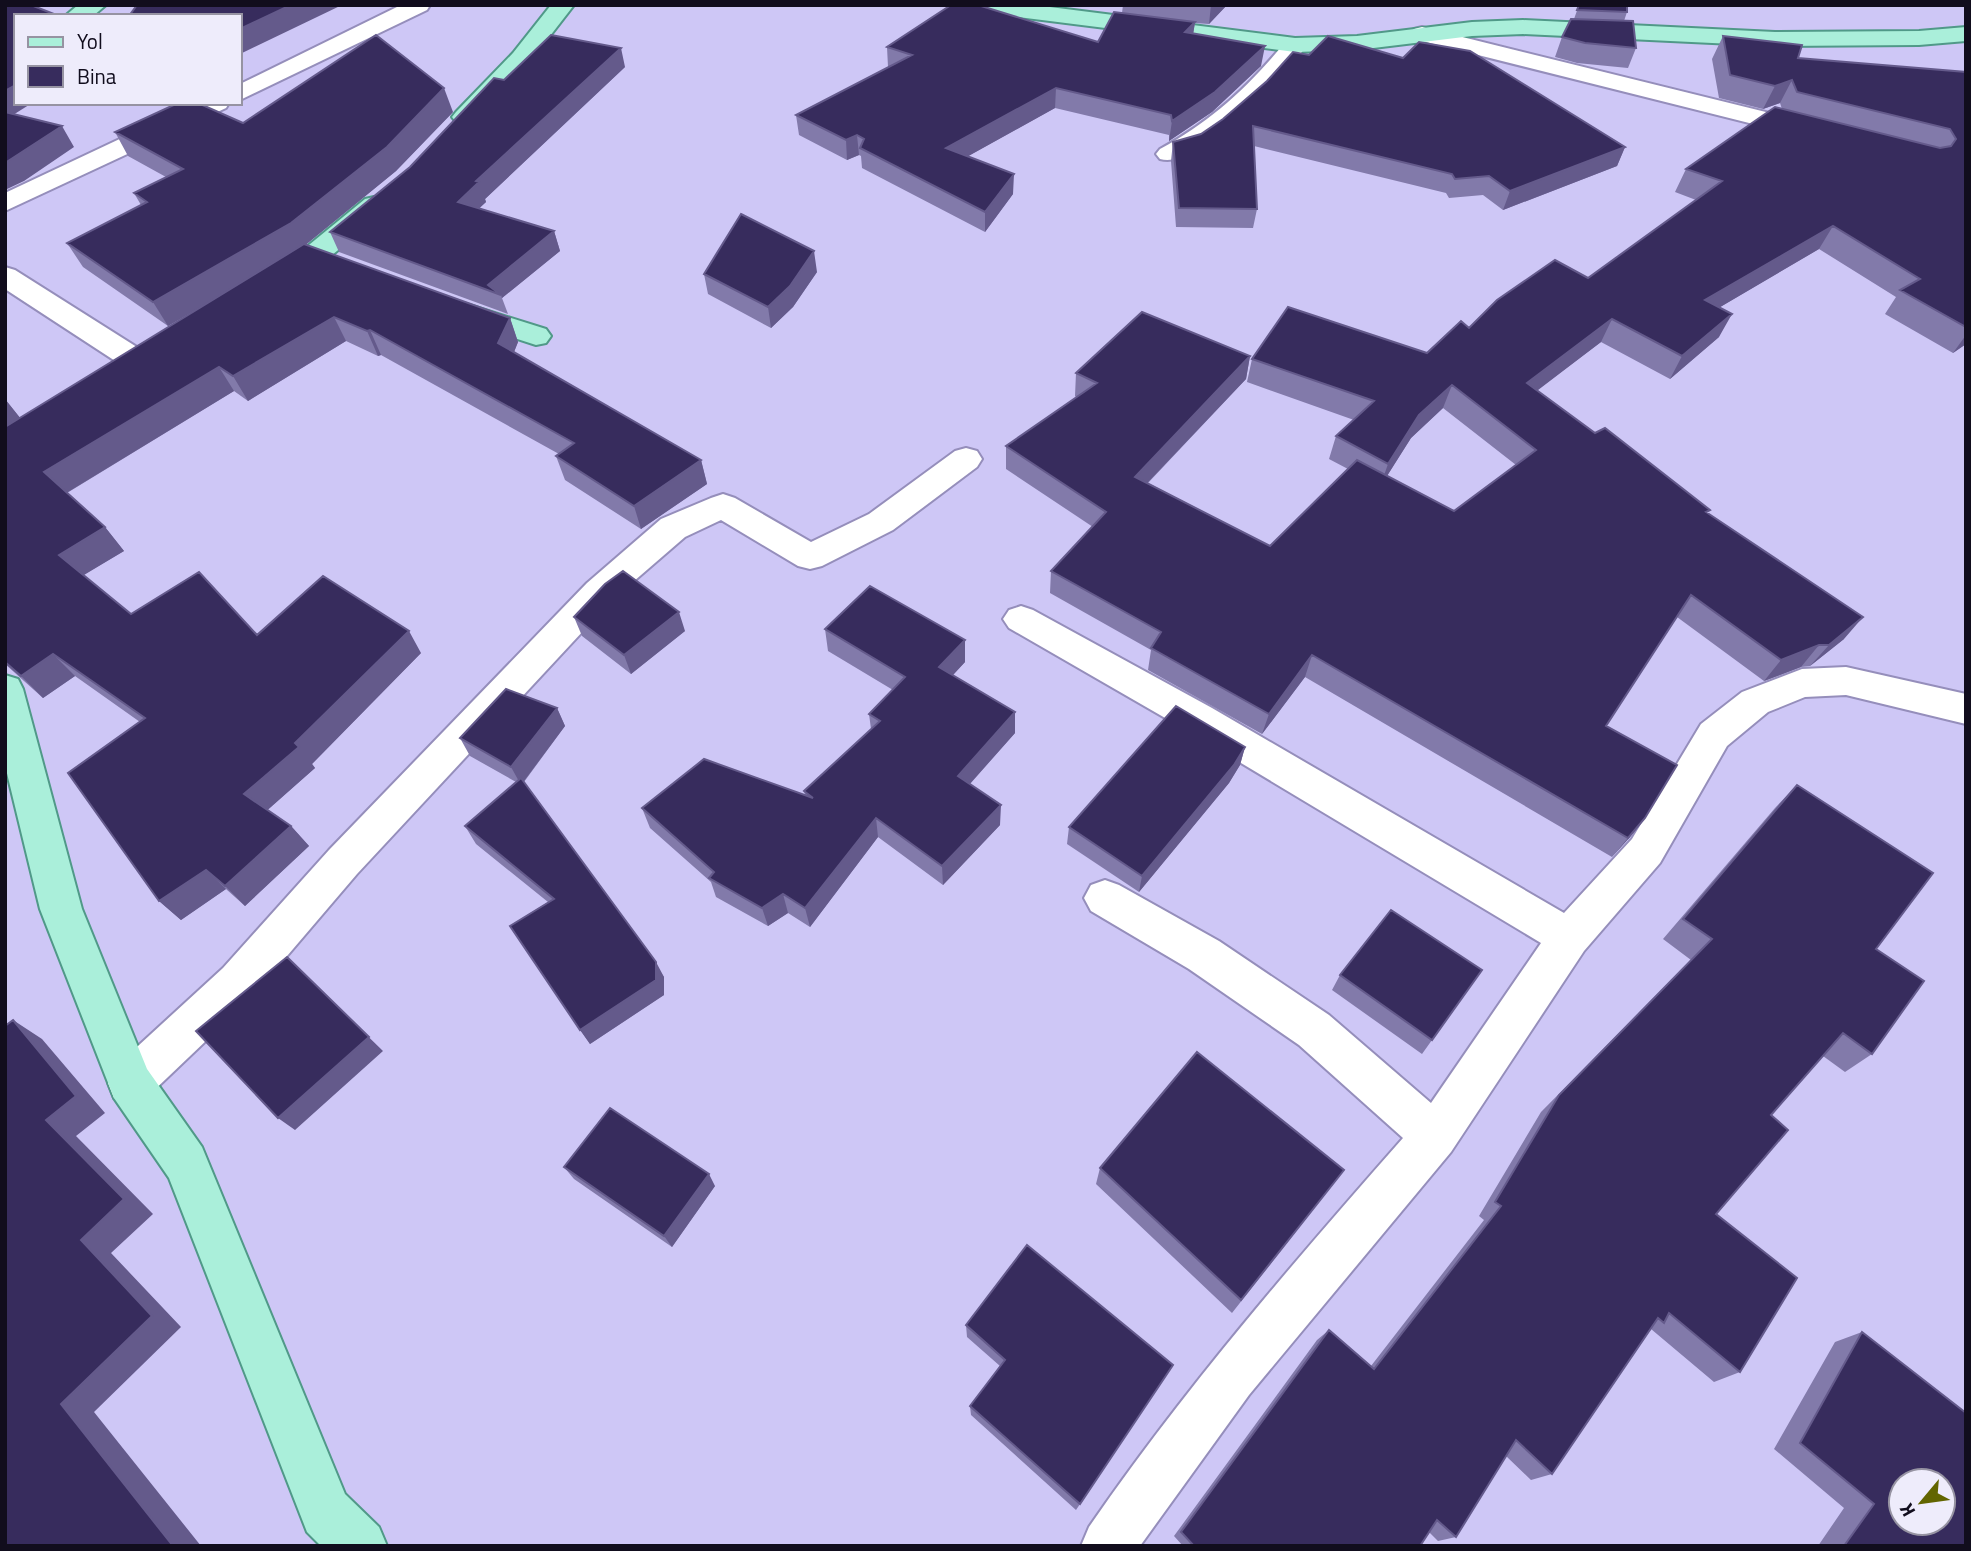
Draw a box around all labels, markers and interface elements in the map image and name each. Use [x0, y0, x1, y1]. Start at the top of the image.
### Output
legend [14, 14, 242, 105]
text: Yol [77, 25, 103, 57]
text: Bina [77, 60, 117, 92]
north arrow [1887, 1467, 1957, 1537]
text: K [1891, 1499, 1922, 1522]

